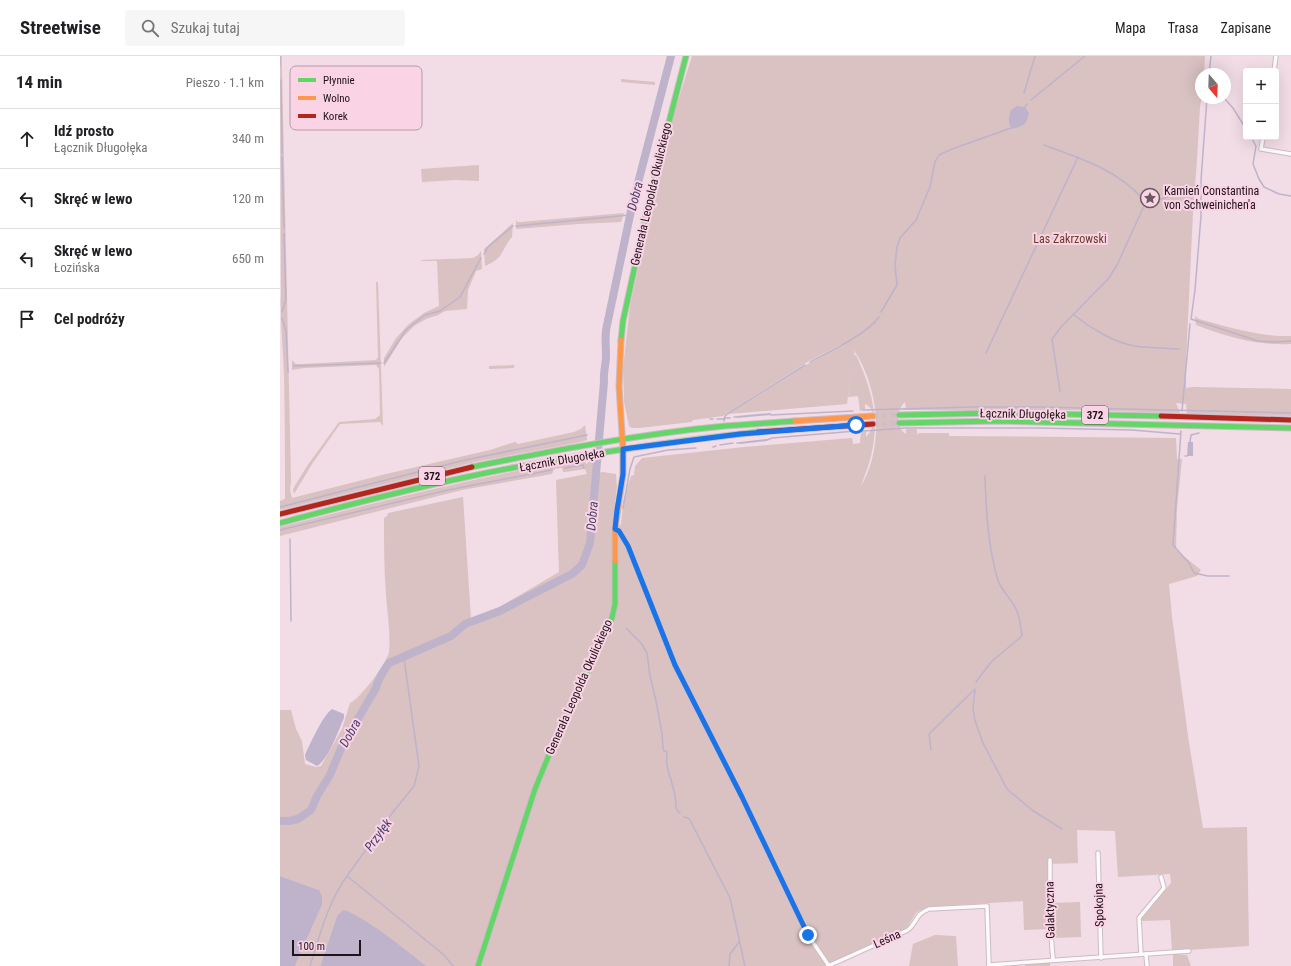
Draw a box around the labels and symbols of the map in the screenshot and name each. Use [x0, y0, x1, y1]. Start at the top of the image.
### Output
legend [290, 66, 422, 130]
north arrow [1195, 68, 1231, 104]
text: Płynnie [323, 74, 355, 87]
text: Wolno [323, 92, 351, 105]
text: Korek [323, 110, 348, 123]
street label: Generała Leopolda Okulickiego [628, 121, 674, 267]
water label: Dobra [624, 180, 646, 212]
place label: Kamień Constantina von Schweinichen'a [1164, 184, 1260, 212]
place icon: Kamień Constantina von Schweinichen'a [1139, 187, 1161, 209]
park label: Las Zakrzowski [1033, 232, 1107, 246]
street label: Łącznik Długołęka [980, 406, 1067, 422]
road number: 372 [1082, 406, 1108, 424]
route start [847, 416, 865, 434]
street label: Łącznik Długołęka [518, 446, 606, 474]
road number: 372 [419, 467, 445, 485]
water label: Dobra [583, 501, 601, 531]
street label: Generała Leopolda Okulickiego [543, 617, 615, 757]
water label: Dobra [336, 717, 364, 749]
water label: Przyłęk [361, 816, 395, 854]
street label: Galaktyczna [1042, 881, 1058, 939]
street label: Spokojna [1091, 883, 1107, 927]
route end [799, 926, 817, 944]
street label: Leśna [871, 927, 903, 951]
scale bar [292, 938, 361, 957]

